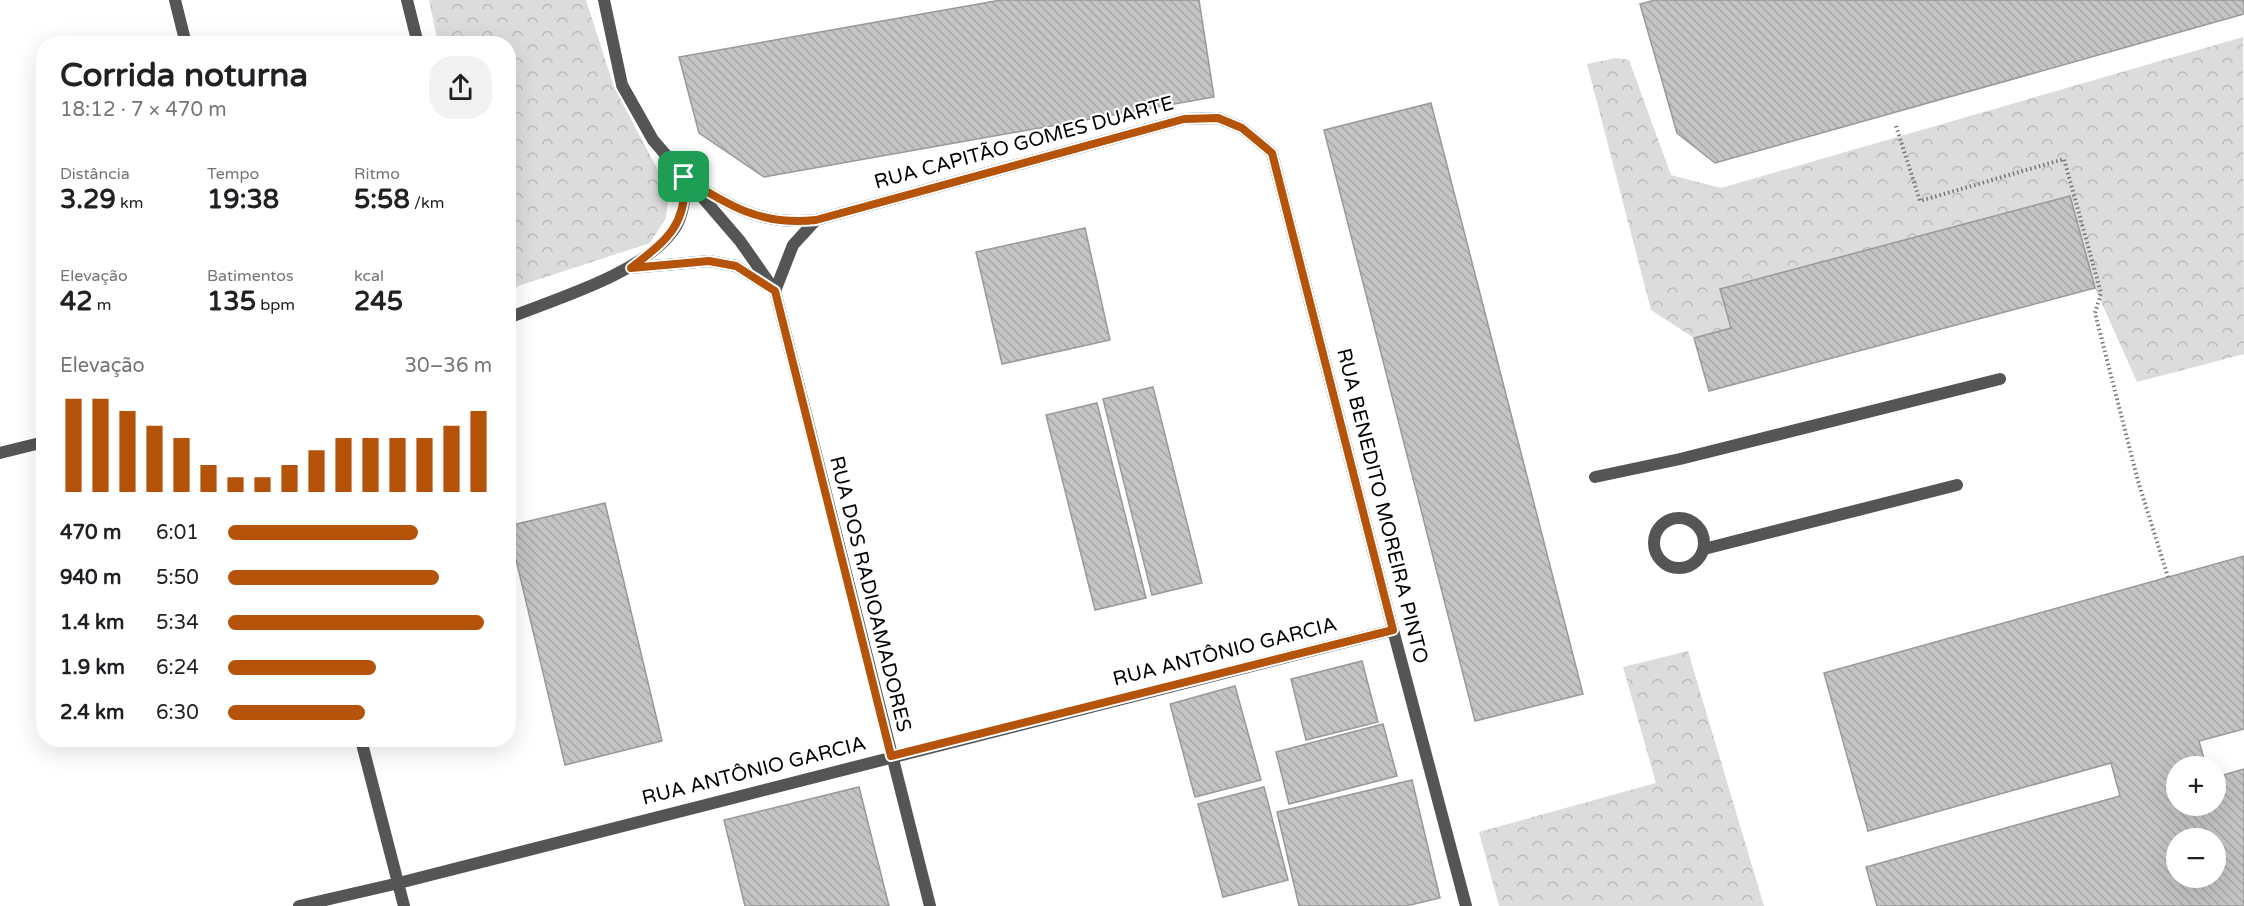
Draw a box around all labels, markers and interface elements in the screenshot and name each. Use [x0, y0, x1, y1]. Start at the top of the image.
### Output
text: Corrida noturna [60, 56, 308, 95]
button: share [429, 56, 492, 119]
street label: RUA CAPITÃO GOMES DUARTE [871, 90, 1176, 195]
text: 18:12 · 7 × 470 m [60, 98, 227, 122]
pin [658, 151, 709, 202]
icon: arrive [667, 160, 700, 193]
text: Distância [60, 164, 130, 184]
text: Tempo [207, 164, 259, 184]
text: Ritmo [354, 164, 400, 184]
text: 3.29 [60, 184, 116, 215]
text: 19:38 [207, 184, 279, 215]
text: 5:58 [354, 184, 410, 215]
text: km [116, 193, 143, 213]
text: /km [410, 193, 444, 213]
text: Elevação [60, 266, 128, 286]
text: Batimentos [207, 266, 294, 286]
text: kcal [354, 266, 384, 286]
text: 42 [60, 286, 93, 317]
text: 135 [207, 286, 256, 317]
text: 245 [354, 286, 403, 317]
text: m [93, 295, 112, 315]
text: bpm [256, 295, 295, 315]
street label: RUA BENEDITO MOREIRA PINTO [1331, 346, 1433, 666]
text: Elevação [60, 354, 145, 378]
text: 30–36 m [405, 354, 492, 378]
street label: RUA DOS RADIOAMADORES [824, 454, 916, 734]
text: 470 m [60, 521, 121, 545]
text: 6:01 [156, 521, 199, 545]
text: 940 m [60, 566, 121, 590]
text: 5:50 [156, 566, 199, 590]
text: 1.4 km [60, 611, 124, 635]
text: 5:34 [156, 611, 199, 635]
street label: RUA ANTÔNIO GARCIA [1110, 612, 1340, 691]
text: 1.9 km [60, 656, 125, 680]
text: 6:24 [156, 656, 199, 680]
text: 2.4 km [60, 701, 124, 725]
text: 6:30 [156, 701, 199, 725]
street label: RUA ANTÔNIO GARCIA [639, 731, 869, 810]
map controls [2166, 756, 2226, 888]
button: + [2166, 756, 2226, 816]
button: − [2166, 828, 2226, 888]

